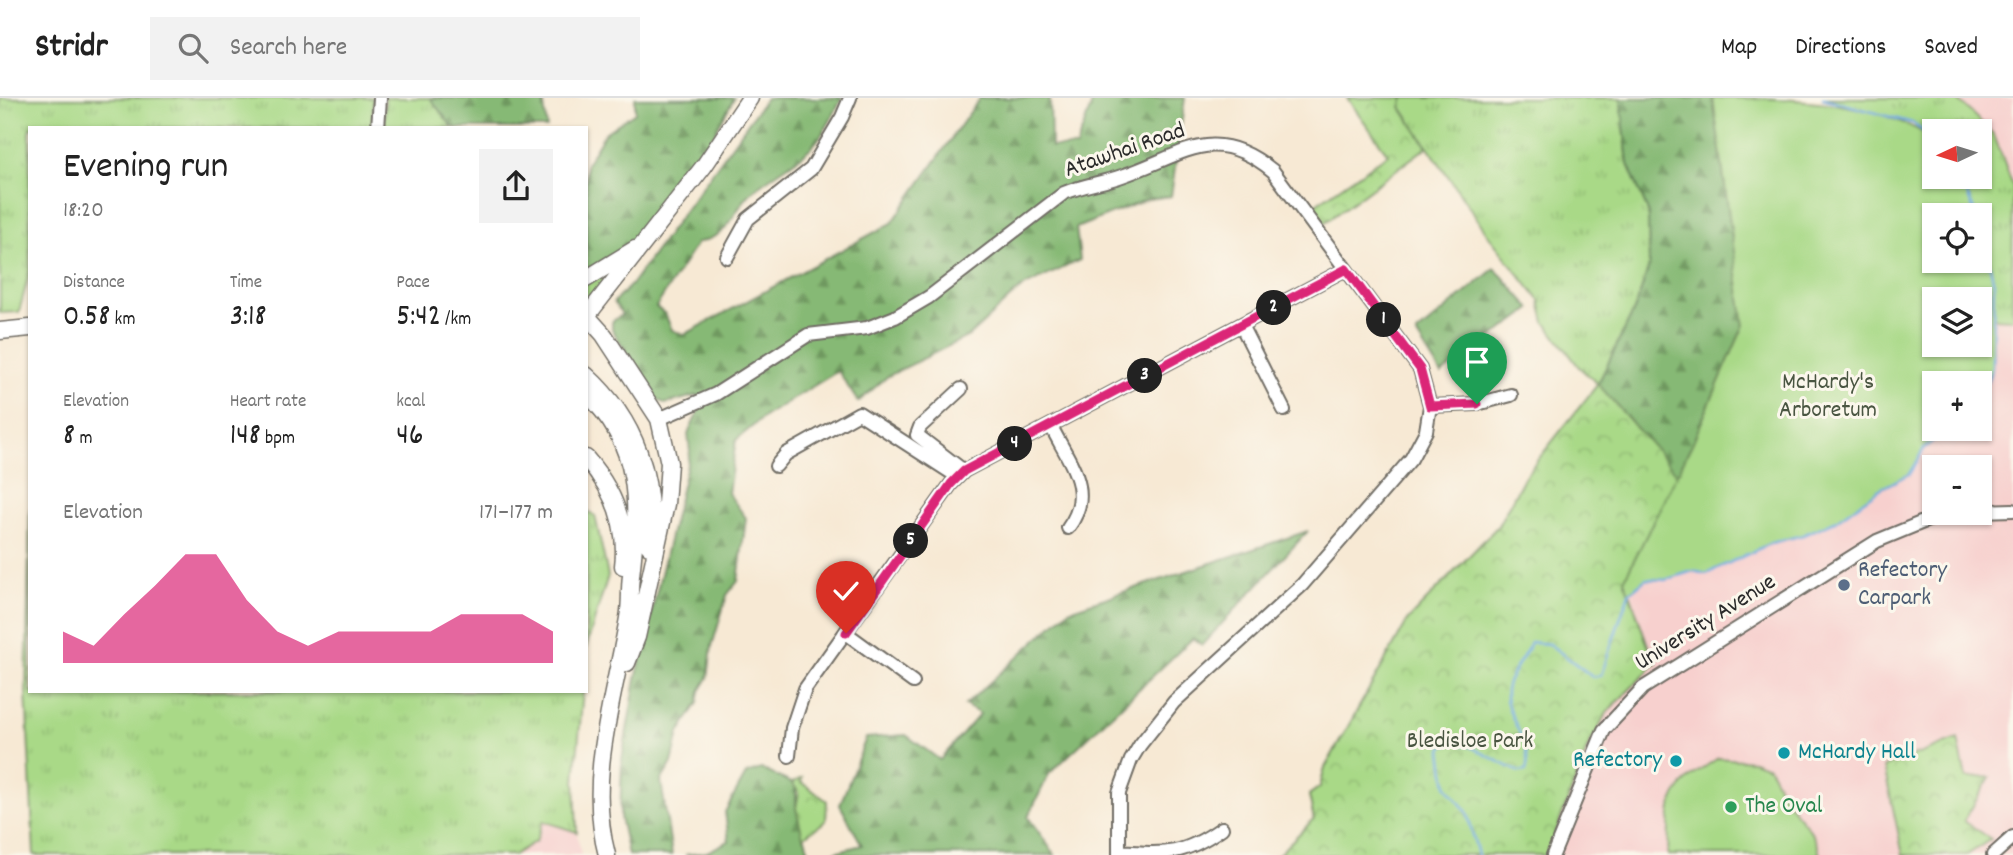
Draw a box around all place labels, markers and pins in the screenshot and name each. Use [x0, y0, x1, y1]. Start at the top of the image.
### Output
pin: 2 [1256, 290, 1292, 326]
pin: 1 [1366, 302, 1402, 338]
pin [1447, 332, 1507, 404]
pin: 3 [1128, 358, 1162, 394]
pin: 4 [998, 426, 1032, 462]
pin: 5 [894, 524, 928, 558]
place label: Refectory Carpark [1858, 554, 1948, 616]
pin [816, 561, 876, 633]
marker: Refectory Carpark [1836, 577, 1852, 593]
place label: McHardy Hall [1798, 736, 1916, 770]
place label: Refectory [1573, 744, 1663, 778]
marker: McHardy Hall [1776, 745, 1792, 761]
marker: Refectory [1668, 753, 1684, 769]
place label: The Oval [1745, 790, 1823, 824]
marker: The Oval [1723, 799, 1739, 815]

